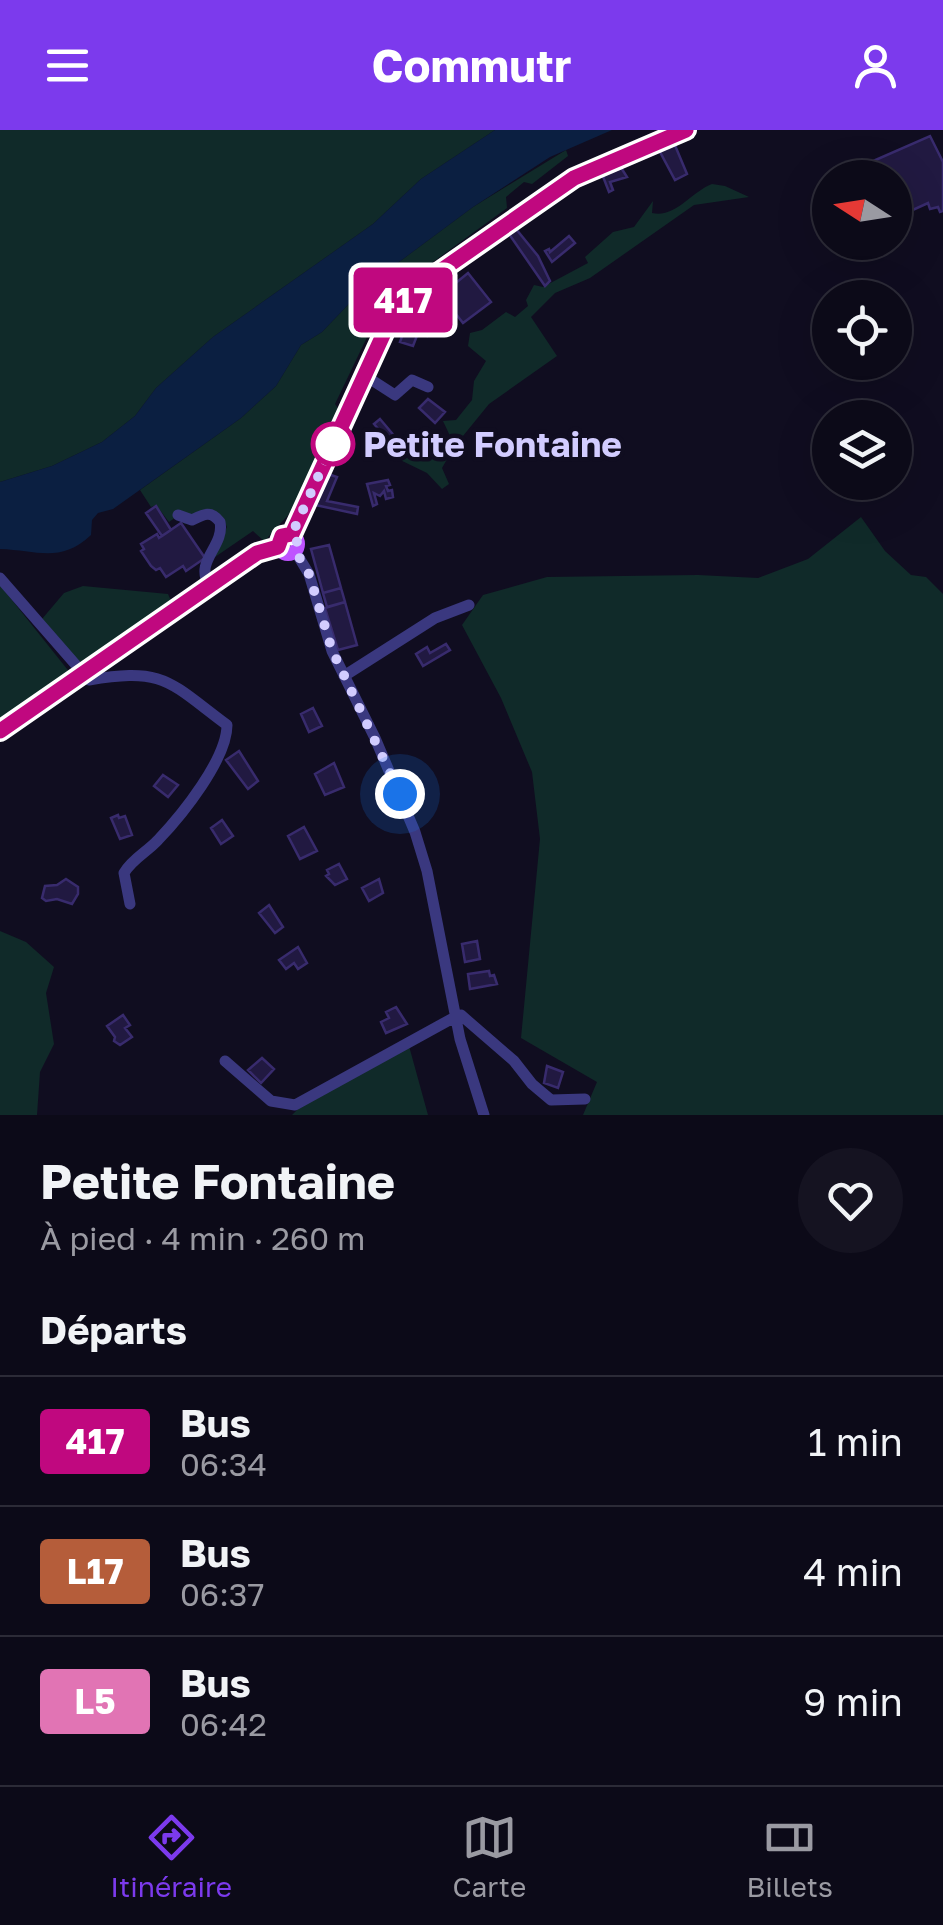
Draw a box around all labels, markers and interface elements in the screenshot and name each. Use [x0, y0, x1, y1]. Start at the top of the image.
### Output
icon: menu [40, 38, 95, 93]
text: Commutr [371, 38, 572, 92]
icon: person [848, 38, 903, 93]
north arrow [812, 160, 912, 260]
map controls [812, 160, 912, 500]
line badge: 417 [346, 268, 460, 332]
text: 417 [374, 279, 432, 321]
button: locate [812, 280, 912, 380]
button: layers [812, 400, 912, 500]
marker: Petite Fontaine [312, 423, 354, 465]
place label: Petite Fontaine [363, 423, 622, 465]
your location [375, 769, 425, 819]
button: heart [798, 1148, 903, 1253]
text: Petite Fontaine [40, 1152, 395, 1210]
text: À pied · 4 min · 260 m [40, 1219, 365, 1257]
text: Départs [40, 1307, 187, 1352]
text: Bus [180, 1400, 251, 1445]
text: 1 min [808, 1419, 903, 1464]
text: 417 [66, 1420, 124, 1462]
text: 06:34 [180, 1445, 267, 1483]
text: Bus [180, 1530, 251, 1575]
text: 4 min [803, 1549, 903, 1594]
text: L17 [66, 1550, 124, 1592]
text: 06:37 [180, 1575, 264, 1613]
text: Bus [180, 1660, 251, 1705]
text: 9 min [803, 1679, 903, 1724]
text: L5 [74, 1680, 116, 1722]
text: 06:42 [180, 1705, 267, 1743]
tab: Itinéraire [110, 1810, 232, 1903]
tab: Carte [452, 1810, 526, 1903]
tab: Billets [747, 1810, 833, 1903]

